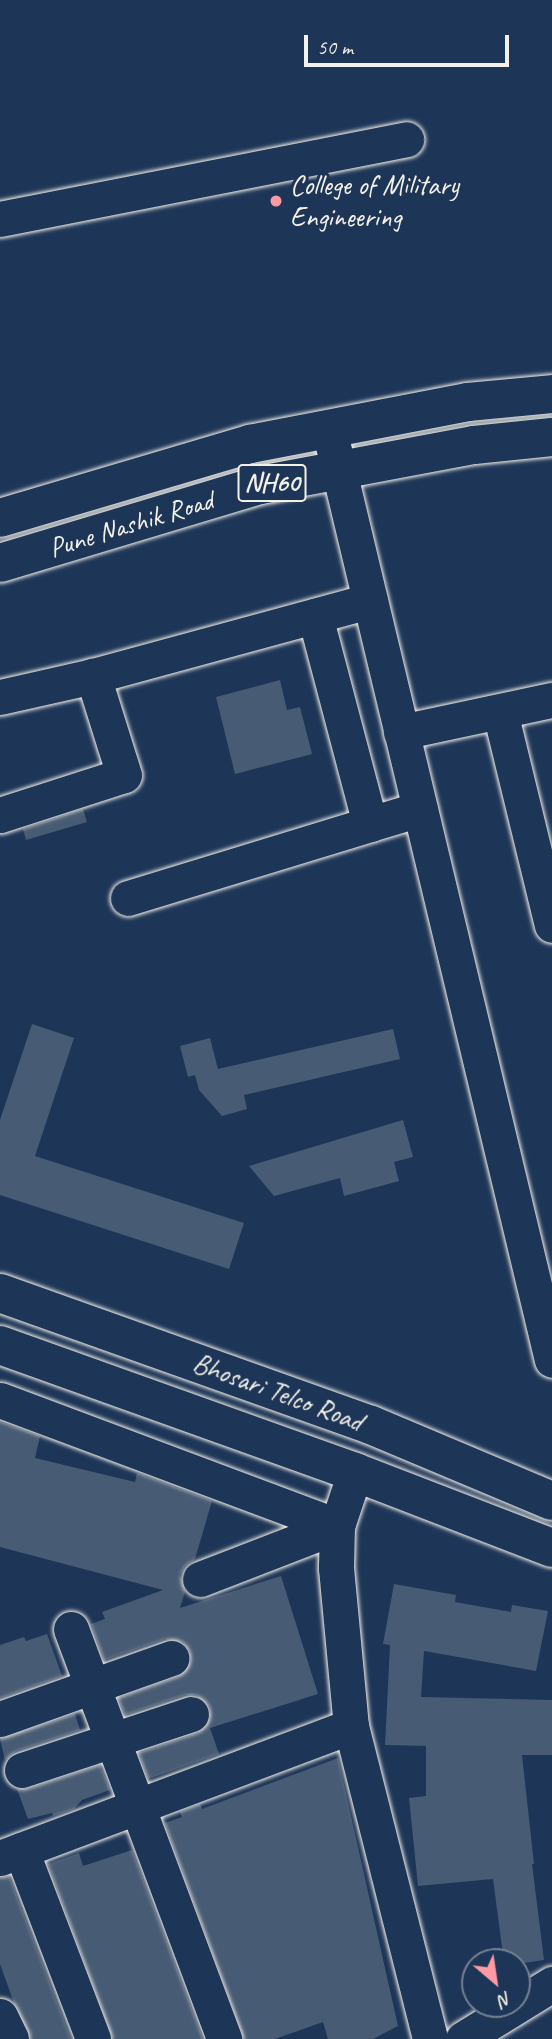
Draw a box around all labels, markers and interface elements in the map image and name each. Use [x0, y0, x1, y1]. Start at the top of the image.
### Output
scale bar [307, 21, 512, 65]
text: 50 m [317, 34, 353, 60]
place label: College of Military Engineering [290, 168, 458, 234]
marker: College of Military Engineering [268, 193, 284, 209]
road number: NH60 [237, 461, 307, 505]
street label: Pune Nashik Road [44, 483, 218, 565]
street label: Bhosari Telco Road [189, 1346, 367, 1438]
north arrow [461, 1948, 531, 2018]
text: N [494, 1986, 516, 2013]

